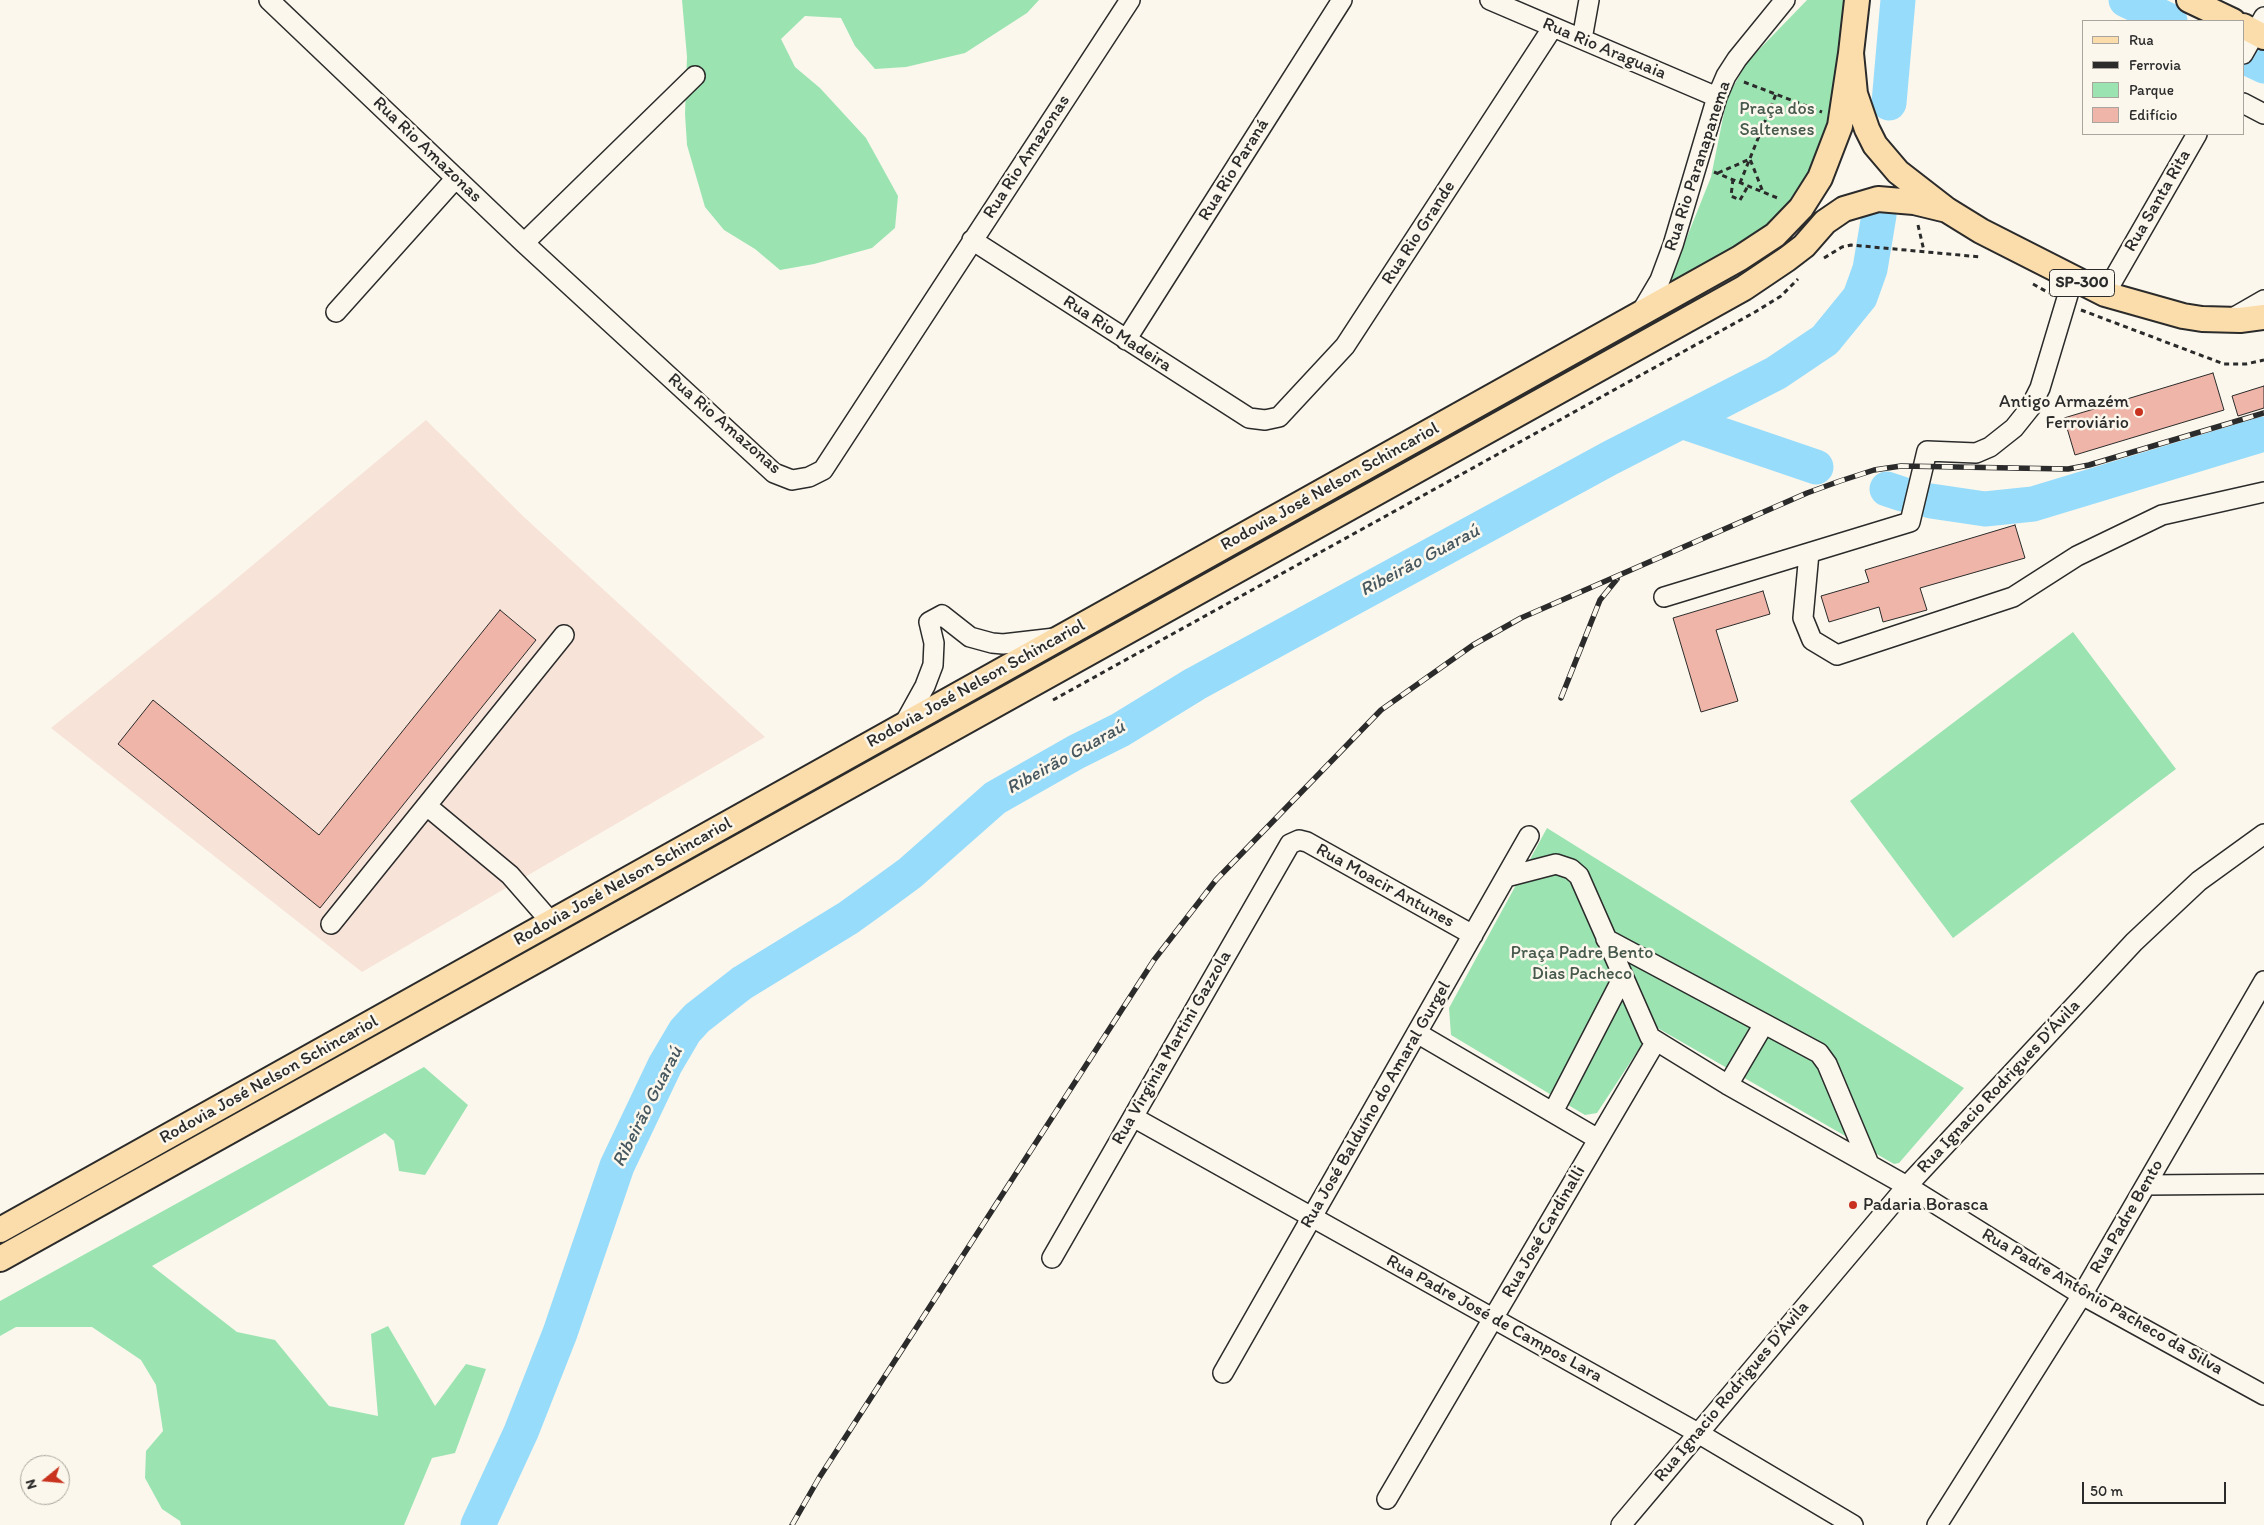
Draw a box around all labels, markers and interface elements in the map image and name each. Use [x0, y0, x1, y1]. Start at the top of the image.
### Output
street label: Rua Rio Araguaia [1539, 13, 1669, 85]
legend [2082, 20, 2244, 135]
text: Rua [2129, 31, 2154, 49]
text: Ferrovia [2129, 56, 2181, 74]
street label: Rua Rio Paranapanema [1660, 78, 1736, 254]
text: Parque [2129, 81, 2174, 99]
street label: Rua Rio Amazonas [979, 91, 1075, 223]
street label: Rua Rio Amazonas [368, 92, 486, 208]
park label: Praça dos Saltenses [1739, 98, 1815, 140]
text: Edifício [2129, 106, 2177, 124]
street label: Rua Rio Paraná [1194, 115, 1274, 225]
street label: Rua Santa Rita [2120, 146, 2196, 256]
street label: Rua Rio Grande [1377, 177, 1461, 289]
road number: SP-300 [2050, 270, 2114, 296]
street label: Rua Rio Madeira [1059, 291, 1175, 377]
street label: Rua Rio Amazonas [663, 369, 785, 479]
place label: Antigo Armazém Ferroviário [1999, 391, 2129, 434]
marker: Antigo Armazém Ferroviário [2133, 406, 2145, 418]
street label: Rodovia José Nelson Schincariol [1217, 418, 1443, 556]
water label: Ribeirão Guaraú [1356, 520, 1484, 602]
street label: Rodovia José Nelson Schincariol [863, 615, 1089, 753]
water label: Ribeirão Guaraú [1003, 716, 1129, 800]
street label: Rodovia José Nelson Schincariol [510, 813, 736, 951]
street label: Rua Moacir Antunes [1312, 839, 1458, 933]
park label: Praça Padre Bento Dias Pacheco [1511, 942, 1653, 984]
street label: Rua Virginia Martini Gazzola [1107, 947, 1237, 1149]
street label: Rua José Balduíno do Amaral Gurgel [1296, 978, 1456, 1232]
street label: Rua Ignacio Rodrigues D'Ávila [1913, 996, 2085, 1178]
street label: Rodovia José Nelson Schincariol [156, 1011, 382, 1149]
water label: Ribeirão Guaraú [608, 1043, 688, 1171]
street label: Rua Padre Bento [2086, 1156, 2168, 1278]
street label: Rua José Cardinalli [1497, 1162, 1591, 1302]
place label: Padaria Borasca [1863, 1194, 1988, 1216]
marker: Padaria Borasca [1847, 1199, 1859, 1211]
street label: Rua Padre Antônio Pacheco da Silva [1977, 1224, 2227, 1380]
street label: Rua Padre José de Campos Lara [1382, 1250, 1606, 1388]
street label: Rua Ignacio Rodrigues D'Ávila [1650, 1297, 1814, 1487]
north arrow [20, 1455, 70, 1505]
scale bar [2084, 1472, 2228, 1504]
text: N [22, 1477, 41, 1491]
text: 50 m [2090, 1482, 2123, 1500]

